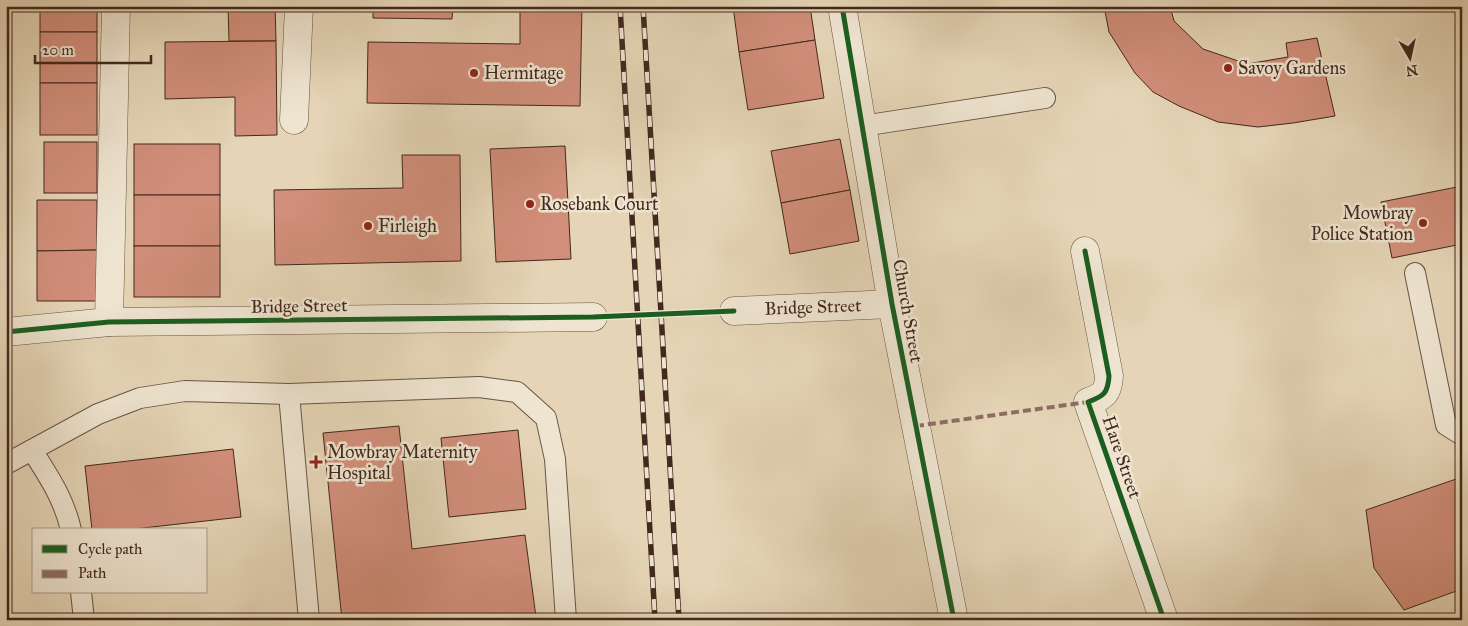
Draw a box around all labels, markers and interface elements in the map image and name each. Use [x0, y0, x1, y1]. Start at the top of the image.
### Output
scale bar [35, 32, 151, 64]
north arrow [1386, 32, 1436, 82]
text: 20 m [42, 41, 74, 59]
place label: Savoy Gardens [1238, 57, 1346, 79]
text: N [1405, 61, 1419, 80]
place label: Hermitage [484, 62, 563, 85]
marker: Savoy Gardens [1222, 62, 1234, 74]
marker: Hermitage [468, 67, 480, 79]
place label: Rosebank Court [540, 193, 659, 215]
marker: Rosebank Court [524, 198, 536, 210]
place label: Mowbray Police Station [1311, 202, 1414, 245]
place label: Firleigh [378, 215, 437, 238]
marker: Mowbray Police Station [1417, 217, 1429, 229]
marker: Firleigh [362, 220, 374, 232]
street label: Church Street [888, 258, 928, 365]
street label: Bridge Street [250, 294, 348, 319]
street label: Bridge Street [764, 294, 863, 321]
street label: Hare Street [1098, 413, 1147, 502]
place label: Mowbray Maternity Hospital [327, 441, 478, 484]
marker: Mowbray Maternity Hospital [309, 455, 323, 469]
legend [32, 528, 208, 594]
text: Cycle path [78, 540, 143, 558]
text: Path [78, 564, 107, 582]

